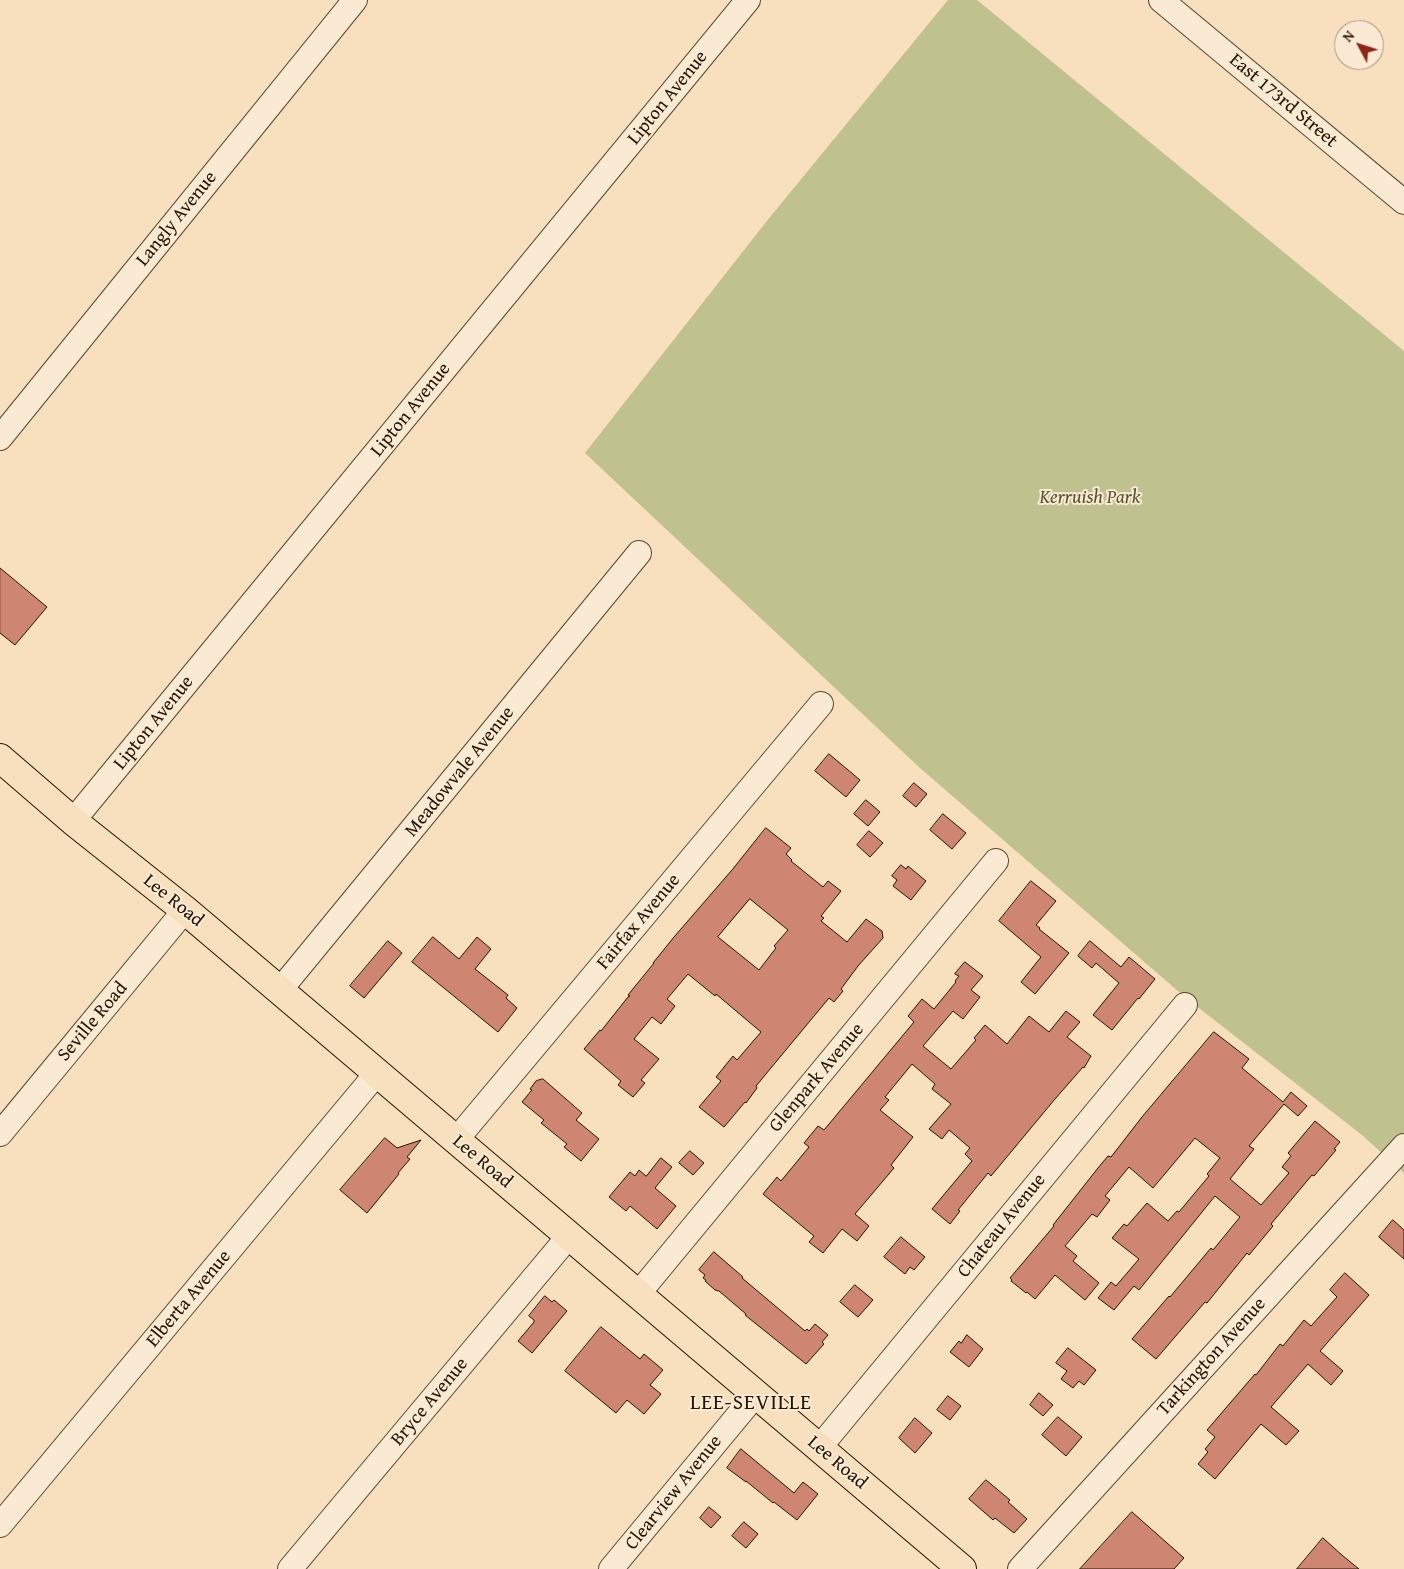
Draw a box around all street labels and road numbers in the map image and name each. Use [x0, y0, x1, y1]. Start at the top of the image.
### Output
street label: Lipton Avenue [623, 46, 713, 150]
street label: East 173rd Street [1224, 49, 1342, 153]
street label: Langly Avenue [132, 167, 222, 271]
street label: Lipton Avenue [366, 358, 456, 462]
street label: Lipton Avenue [109, 671, 199, 775]
street label: Meadowvale Avenue [400, 702, 520, 842]
street label: Fairfax Avenue [592, 869, 686, 975]
street label: Lee Road [138, 870, 208, 932]
street label: Seville Road [53, 978, 133, 1066]
street label: Glenpark Avenue [765, 1019, 869, 1137]
street label: Lee Road [447, 1130, 517, 1194]
street label: Chateau Avenue [953, 1169, 1051, 1283]
street label: Elberta Avenue [142, 1246, 236, 1352]
street label: Tarkington Avenue [1153, 1293, 1271, 1421]
street label: Bryce Avenue [387, 1353, 473, 1451]
street label: Clearview Avenue [621, 1431, 727, 1555]
street label: Lee Road [802, 1431, 872, 1495]

